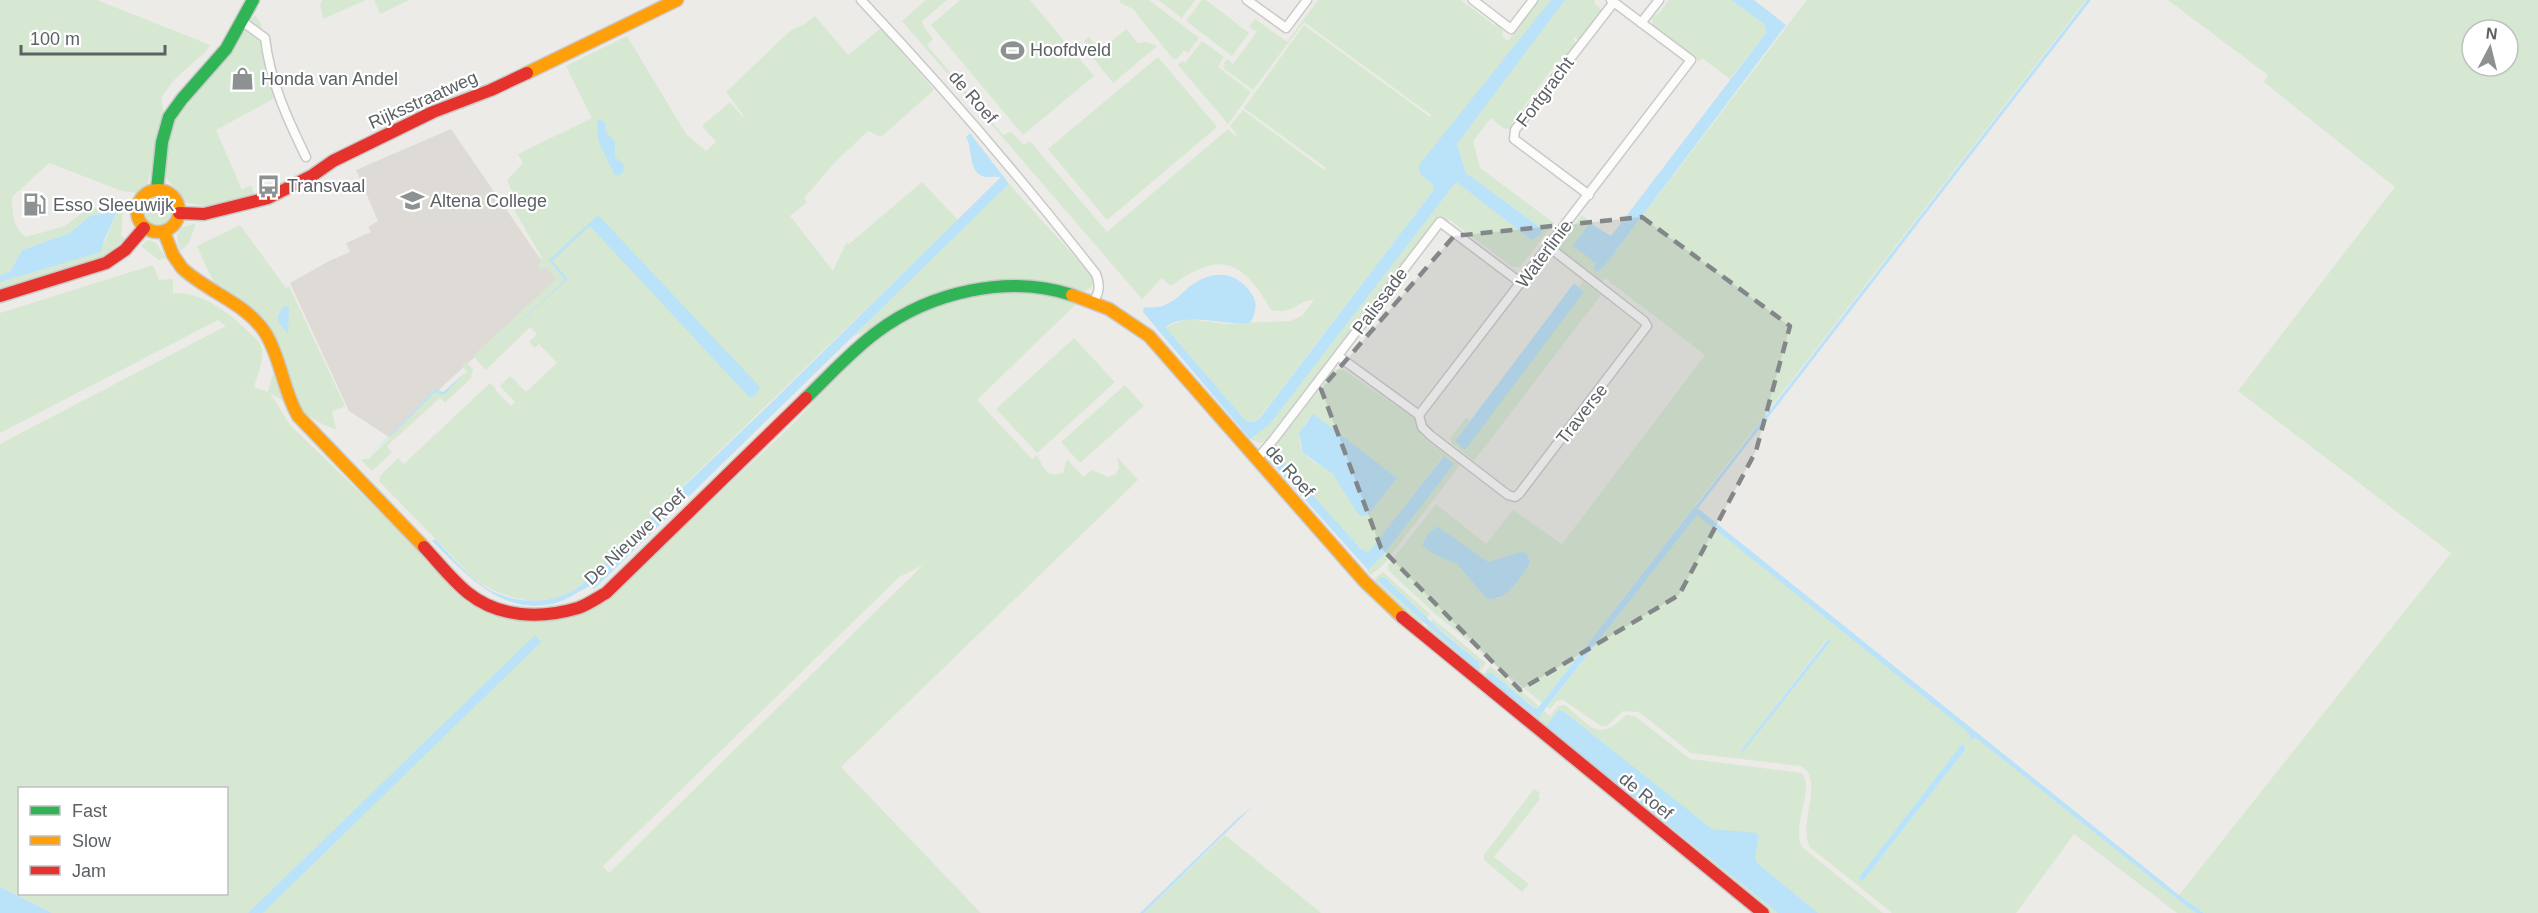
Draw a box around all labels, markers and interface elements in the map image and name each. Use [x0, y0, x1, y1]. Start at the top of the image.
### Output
scale bar [21, 18, 165, 56]
north arrow [2460, 18, 2520, 78]
text: N [2485, 24, 2499, 43]
text: 100 m [30, 29, 80, 49]
sports icon: Hoofdveld [999, 37, 1025, 63]
place label: Hoofdveld [1030, 40, 1111, 60]
street label: Fortgracht [1512, 53, 1578, 131]
shop icon: Honda van Andel [230, 66, 256, 92]
street label: Rijksstraatweg [365, 67, 481, 133]
street label: de Roef [945, 67, 1002, 128]
place label: Honda van Andel [261, 69, 398, 89]
bus stop icon: Transvaal [256, 173, 282, 199]
place label: Transvaal [287, 176, 365, 196]
school or university icon: Altena College [399, 188, 425, 214]
place label: Altena College [430, 191, 547, 211]
fuel station icon: Esso Sleeuwijk [22, 192, 48, 218]
place label: Esso Sleeuwijk [53, 195, 175, 215]
street label: Waterlinie [1512, 216, 1576, 292]
street label: Palissade [1349, 264, 1411, 338]
street label: Traverse [1552, 380, 1612, 448]
street label: de Roef [1261, 441, 1319, 502]
street label: De Nieuwe Roef [580, 484, 690, 589]
street label: de Roef [1615, 768, 1678, 824]
legend [18, 787, 228, 895]
text: Fast [72, 801, 107, 821]
text: Slow [72, 831, 112, 851]
text: Jam [72, 861, 106, 881]

